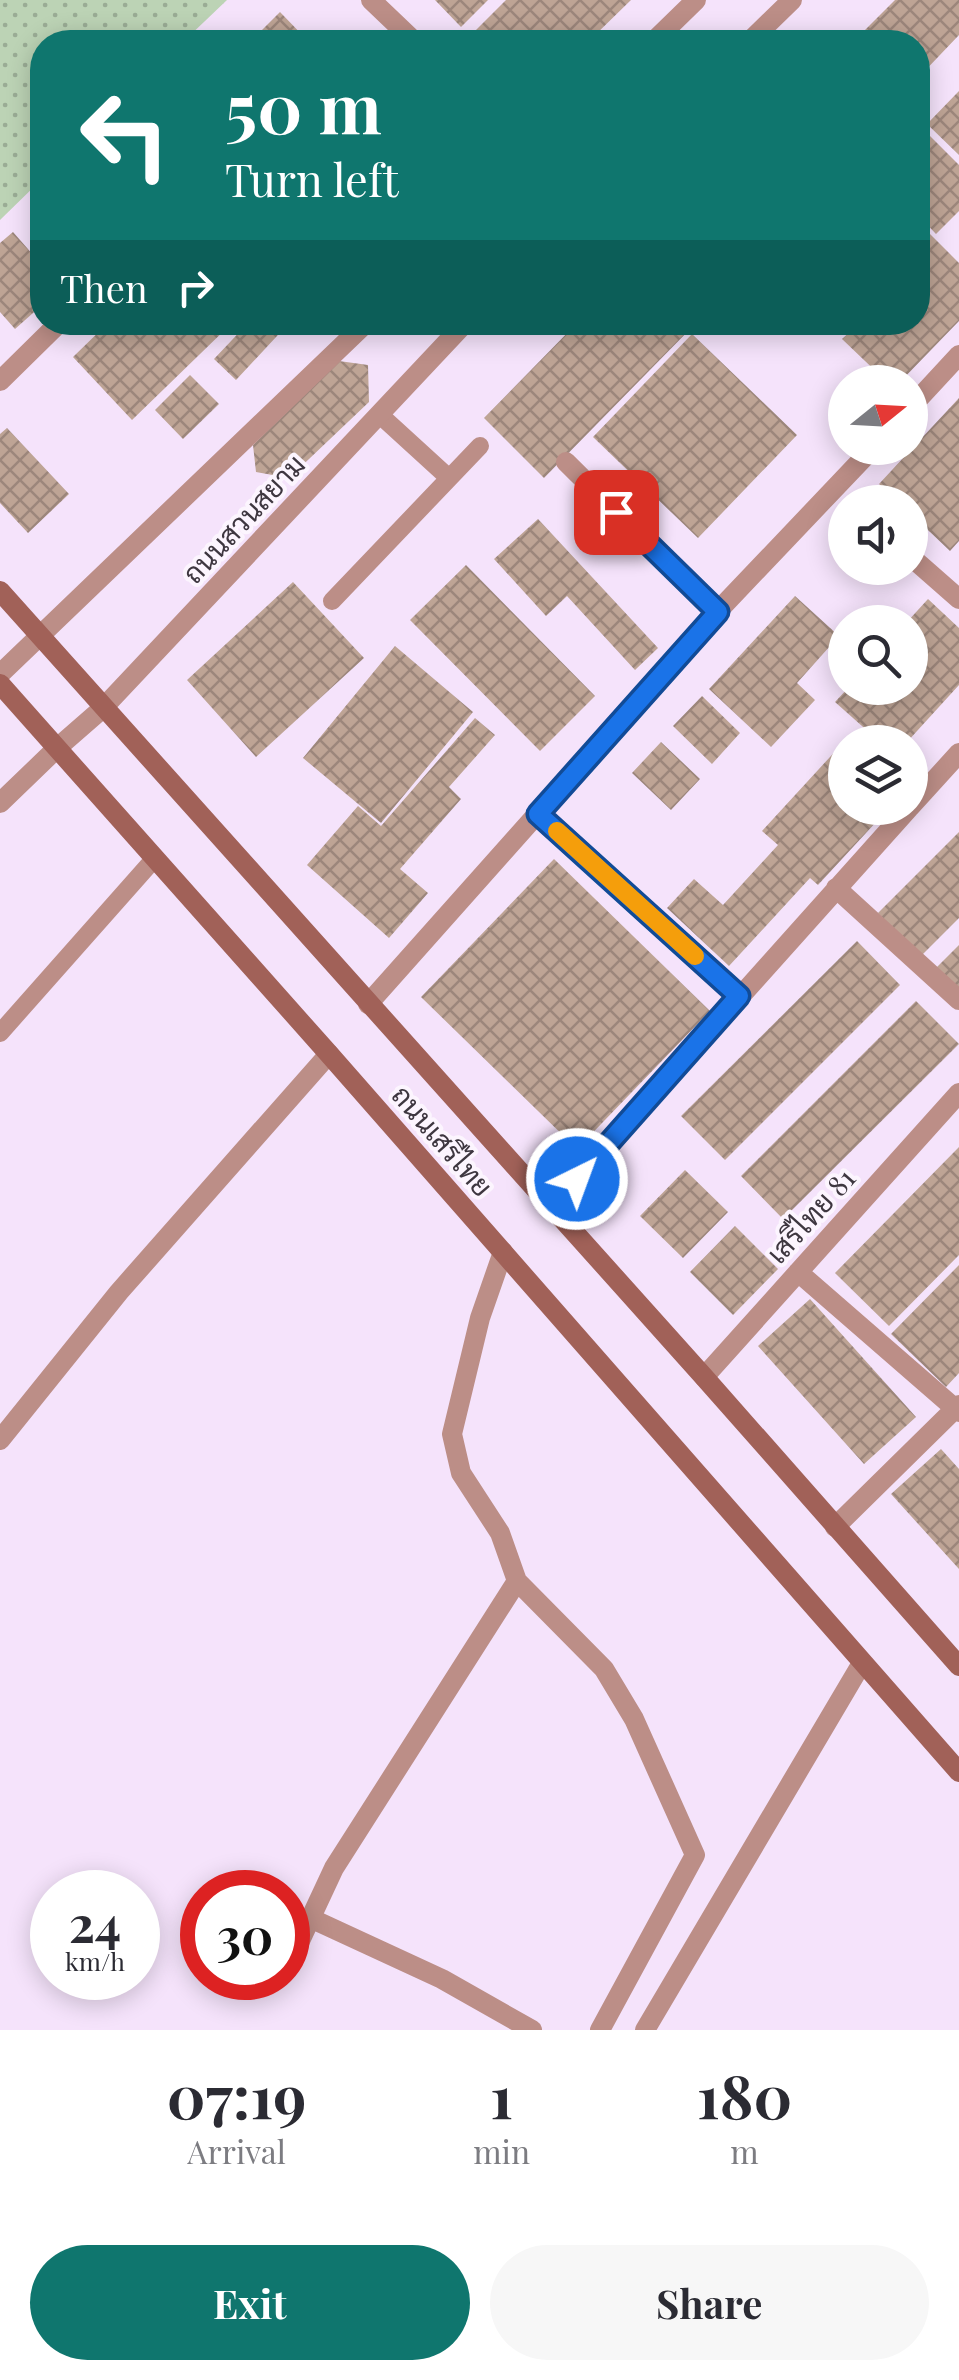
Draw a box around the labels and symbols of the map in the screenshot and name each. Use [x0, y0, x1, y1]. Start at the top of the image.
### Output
north arrow [828, 365, 928, 465]
street label: ถนนสวนสยาม [174, 446, 312, 590]
pin [574, 470, 659, 555]
street label: ถนนเสรีไทย [385, 1077, 502, 1203]
position arrow [525, 1127, 629, 1231]
street label: เสรีไทย 81 [757, 1160, 862, 1270]
speed limit sign: 30 [180, 1870, 310, 2000]

